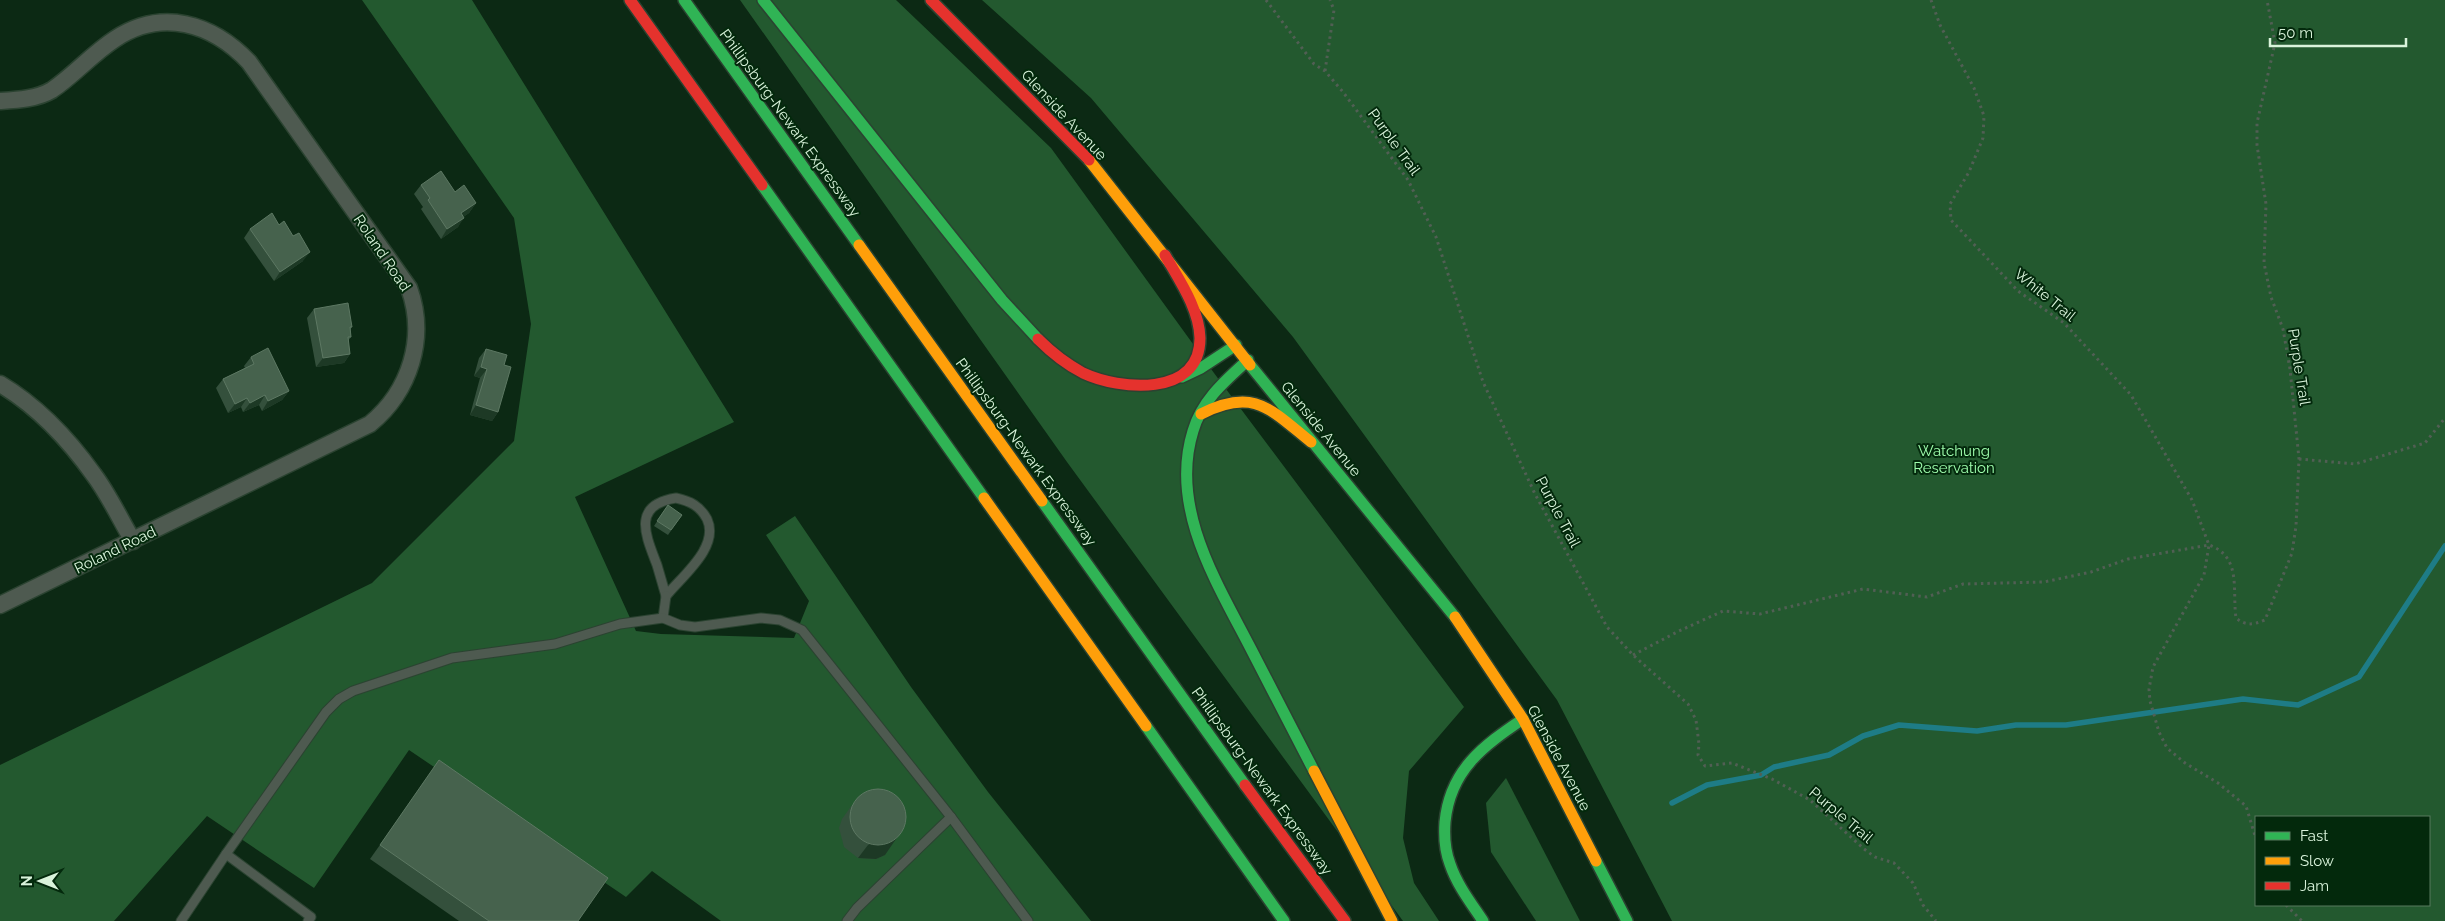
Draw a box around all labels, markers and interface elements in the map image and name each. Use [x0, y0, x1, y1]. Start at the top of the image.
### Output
scale bar [2270, 15, 2406, 47]
text: 50 m [2278, 24, 2313, 42]
street label: Phillipsburg-Newark Expressway [716, 26, 864, 220]
street label: Glenside Avenue [1018, 66, 1111, 164]
street label: Purple Trail [1364, 105, 1425, 179]
street label: Roland Road [350, 211, 414, 295]
street label: White Trail [2011, 265, 2080, 326]
street label: Purple Trail [2284, 327, 2314, 408]
street label: Phillipsburg-Newark Expressway [952, 355, 1100, 549]
street label: Glenside Avenue [1277, 378, 1365, 480]
park label: Watchung Reservation [1913, 442, 1995, 477]
street label: Purple Trail [1532, 474, 1585, 551]
street label: Roland Road [71, 522, 159, 578]
street label: Phillipsburg-Newark Expressway [1188, 684, 1336, 878]
street label: Glenside Avenue [1524, 702, 1595, 814]
street label: Purple Trail [1805, 783, 1877, 847]
legend [2255, 816, 2430, 906]
text: Fast [2300, 827, 2328, 845]
text: Slow [2300, 852, 2334, 870]
north arrow [15, 856, 65, 906]
text: N [19, 876, 35, 886]
text: Jam [2300, 877, 2329, 895]

